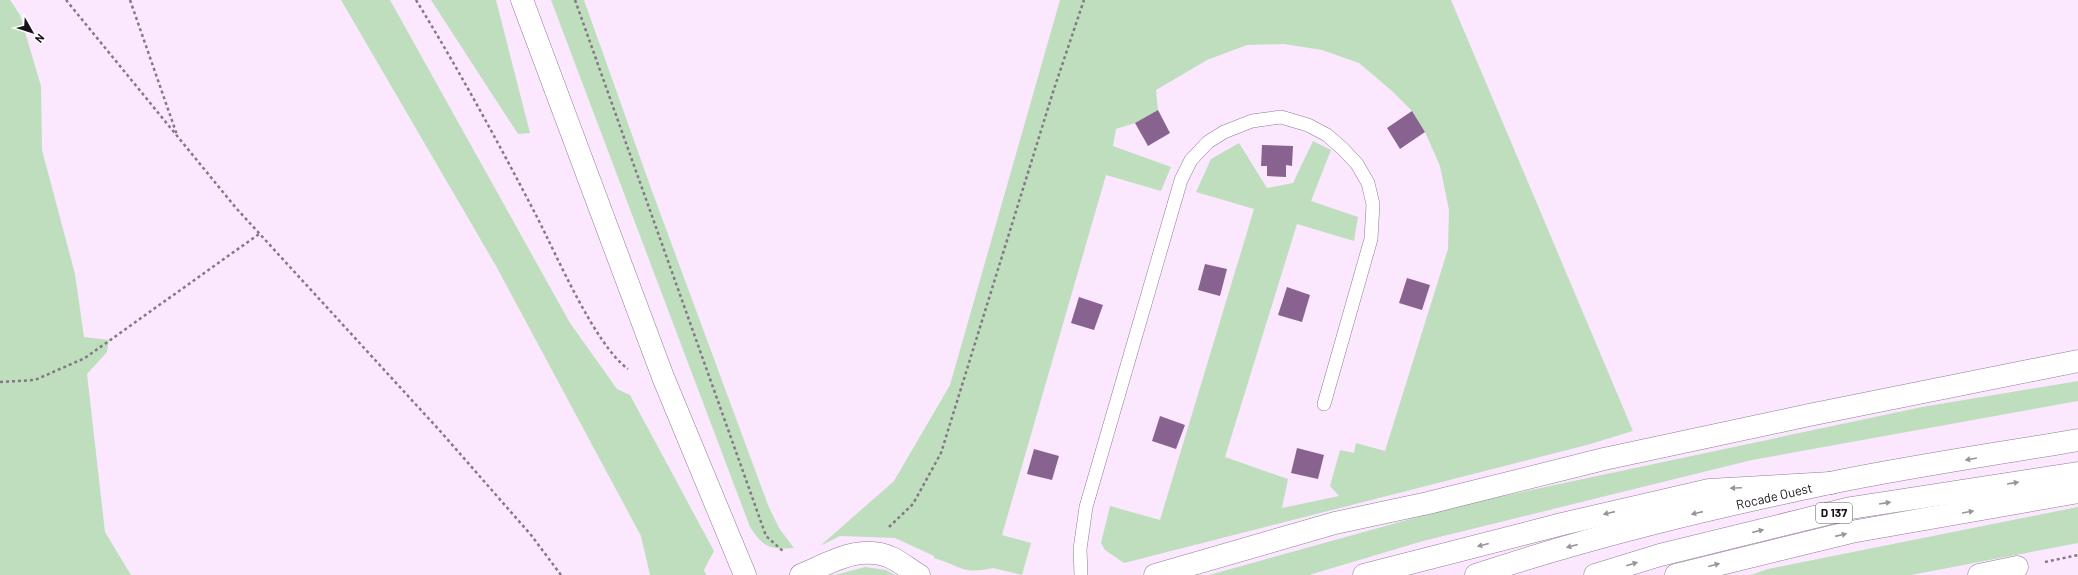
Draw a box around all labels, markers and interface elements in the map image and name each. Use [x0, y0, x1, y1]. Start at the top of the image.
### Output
north arrow [12, 12, 52, 52]
text: N [33, 32, 48, 46]
one-way arrow [1964, 456, 1977, 462]
street label: Rocade Ouest [1734, 479, 1814, 513]
one-way arrow [2007, 480, 2019, 486]
one-way arrow [1730, 485, 1742, 492]
one-way arrow [1879, 500, 1891, 506]
road number: D 137 [1816, 503, 1852, 523]
one-way arrow [1962, 509, 1975, 515]
one-way arrow [1603, 511, 1615, 517]
one-way arrow [1691, 511, 1704, 517]
one-way arrow [1752, 528, 1764, 534]
one-way arrow [1835, 532, 1847, 538]
one-way arrow [1477, 542, 1489, 548]
one-way arrow [1565, 543, 1578, 549]
one-way arrow [1626, 560, 1638, 566]
one-way arrow [1708, 562, 1720, 568]

